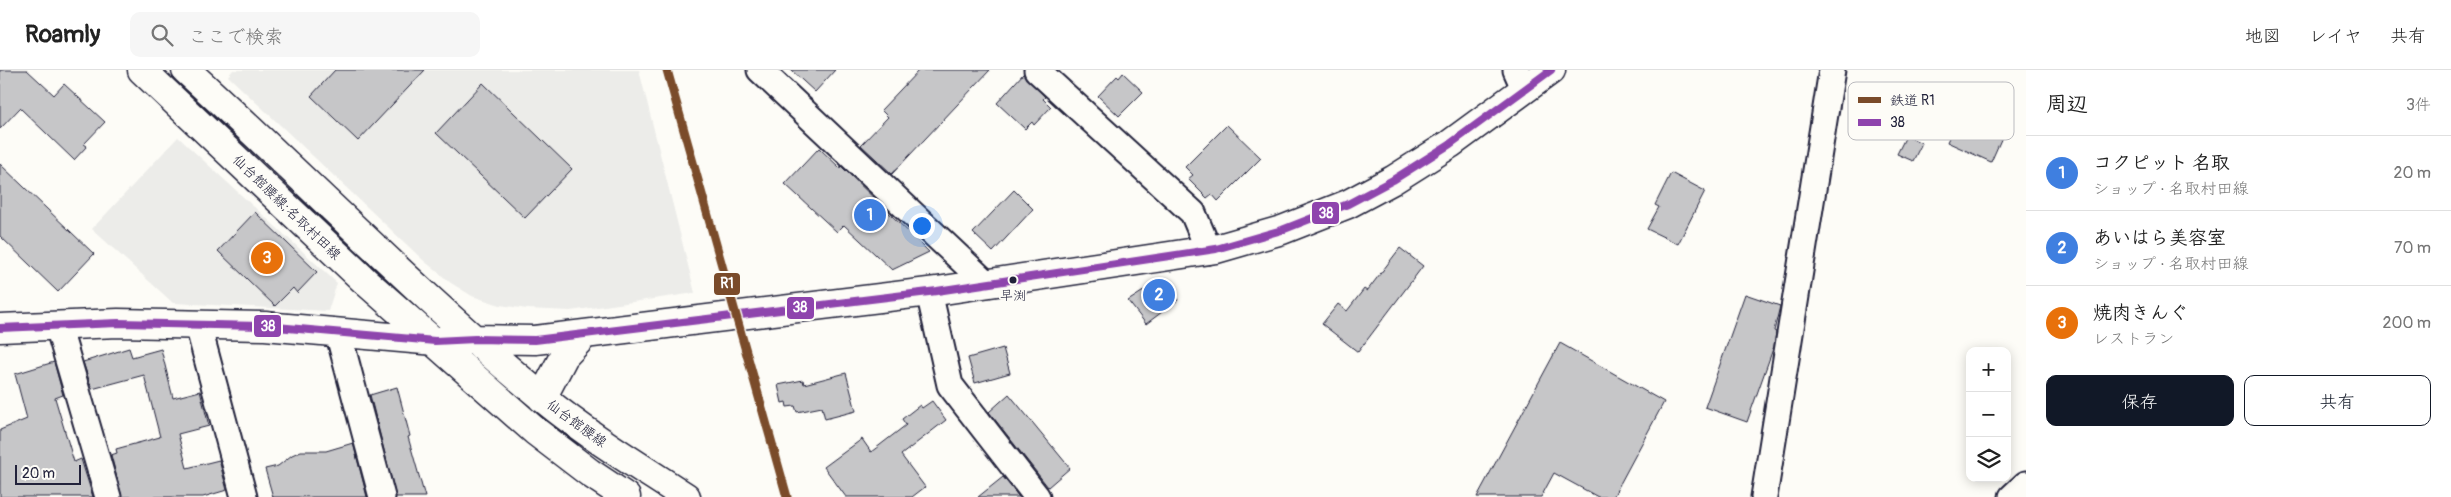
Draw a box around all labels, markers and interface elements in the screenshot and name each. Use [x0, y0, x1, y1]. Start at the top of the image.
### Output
search box [130, 12, 480, 57]
text: Roamly [25, 20, 100, 49]
icon: search [148, 21, 176, 49]
text: ここで検索 [188, 25, 283, 49]
text: 地図 [2245, 25, 2281, 48]
text: レイヤ [2309, 25, 2362, 48]
text: 共有 [2390, 25, 2426, 48]
legend [1848, 82, 2014, 140]
text: 周辺 [2046, 91, 2088, 118]
text: 鉄道 R1 [1890, 92, 1935, 109]
text: 3件 [2406, 95, 2431, 115]
text: 38 [1890, 114, 1905, 131]
street label: 仙台館腰線;名取村田線 [229, 151, 344, 263]
text: コクピット 名取 [2093, 151, 2230, 175]
text: 1 [2059, 163, 2065, 183]
text: 20 m [2393, 163, 2431, 183]
text: ショップ · 名取村田線 [2093, 179, 2248, 199]
pin: 1 [854, 196, 886, 234]
line badge: 38 [1311, 201, 1340, 225]
text: 38 [1319, 205, 1333, 222]
your location [909, 213, 935, 239]
text: あいはら美容室 [2093, 226, 2226, 250]
text: 2 [2058, 238, 2066, 258]
text: 70 m [2394, 238, 2431, 258]
pin: 3 [251, 239, 283, 277]
text: ショップ · 名取村田線 [2093, 254, 2248, 274]
line badge: R1 [713, 272, 741, 296]
text: R1 [720, 275, 734, 292]
marker: 早渕 [1008, 275, 1018, 285]
pin: 2 [1143, 276, 1175, 314]
place label: 早渕 [1000, 288, 1026, 304]
line badge: 38 [786, 296, 815, 320]
text: 38 [793, 299, 807, 316]
text: 焼肉きんぐ [2093, 301, 2188, 325]
text: 3 [2058, 313, 2066, 333]
text: 200 m [2383, 313, 2431, 333]
line badge: 38 [253, 314, 282, 338]
text: 38 [261, 318, 275, 335]
text: レストラン [2093, 329, 2174, 349]
map controls [1966, 347, 2011, 482]
button: + [1966, 347, 2011, 392]
button: 保存 [2046, 375, 2234, 426]
button: 共有 [2244, 375, 2431, 426]
button: − [1966, 392, 2011, 437]
street label: 仙台館腰線 [543, 396, 610, 451]
button: layers [1966, 437, 2011, 482]
scale bar [15, 462, 81, 485]
text: 20 m [22, 465, 55, 482]

